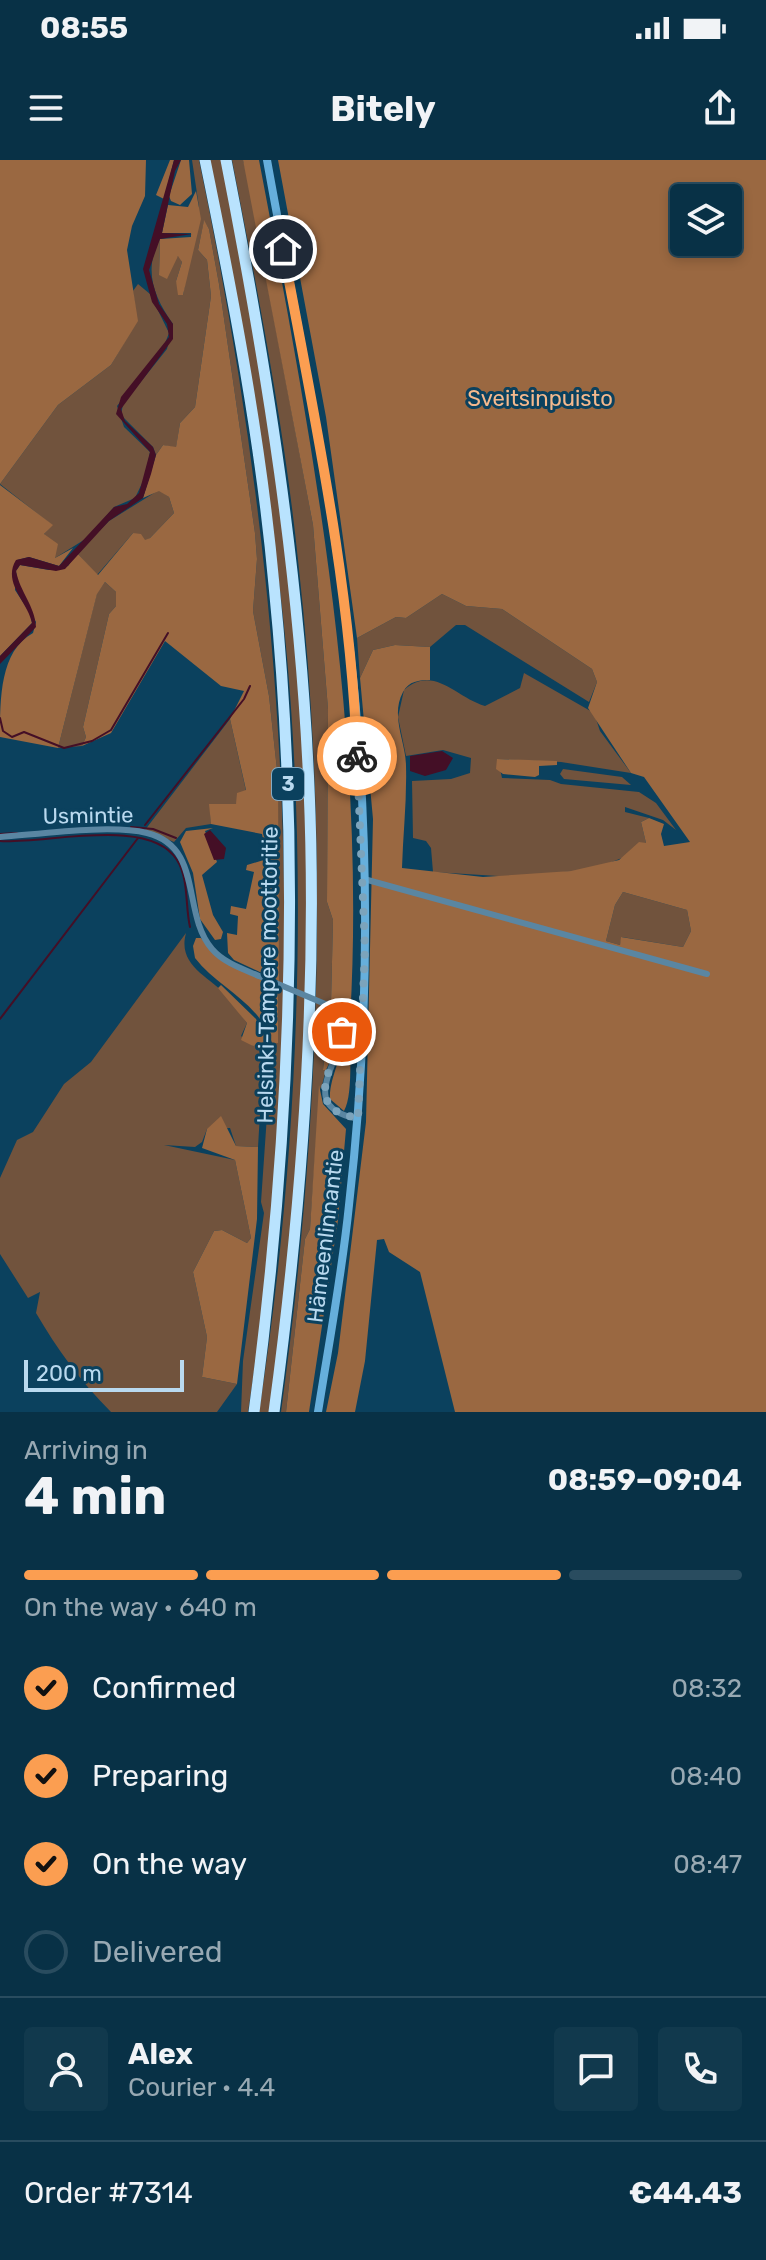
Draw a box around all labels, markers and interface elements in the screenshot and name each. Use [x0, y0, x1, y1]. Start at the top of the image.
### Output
text: 08:55 [40, 10, 128, 46]
icon: menu [24, 86, 68, 130]
icon: share [698, 86, 742, 130]
text: Bitely [330, 87, 436, 130]
map controls [670, 184, 742, 256]
button: layers [670, 184, 742, 256]
pin [249, 215, 317, 283]
icon: home [261, 227, 305, 271]
park label: Sveitsinpuisto [467, 385, 613, 412]
courier [317, 716, 397, 796]
icon: bike [335, 734, 379, 778]
road number: 3 [272, 768, 304, 800]
street label: Usmintie [42, 801, 134, 830]
street label: Helsinki-Tampere moottoritie [251, 826, 284, 1124]
pin [308, 998, 376, 1066]
icon: bag [320, 1010, 364, 1054]
street label: Hämeenlinnantie [301, 1148, 350, 1324]
scale bar [24, 1356, 184, 1392]
text: 200 m [36, 1360, 102, 1387]
text: Arriving in [24, 1435, 148, 1466]
text: 08:59–09:04 [548, 1462, 742, 1498]
text: 4 min [24, 1465, 167, 1527]
text: On the way · 640 m [24, 1592, 257, 1623]
icon: check [24, 1666, 68, 1710]
text: Confirmed [92, 1670, 236, 1706]
text: 08:32 [671, 1673, 742, 1704]
icon: check [24, 1754, 68, 1798]
text: Preparing [92, 1758, 228, 1794]
text: 08:40 [670, 1761, 742, 1792]
icon: check [24, 1842, 68, 1886]
text: On the way [92, 1846, 247, 1882]
text: 08:47 [673, 1849, 742, 1880]
text: Delivered [92, 1934, 223, 1970]
button: person [24, 2027, 108, 2111]
button: chat [554, 2027, 638, 2111]
button: phone [658, 2027, 742, 2111]
text: Alex [128, 2036, 193, 2072]
text: Courier · 4.4 [128, 2072, 275, 2103]
text: Order #7314 [24, 2175, 193, 2211]
text: €44.43 [629, 2175, 742, 2211]

